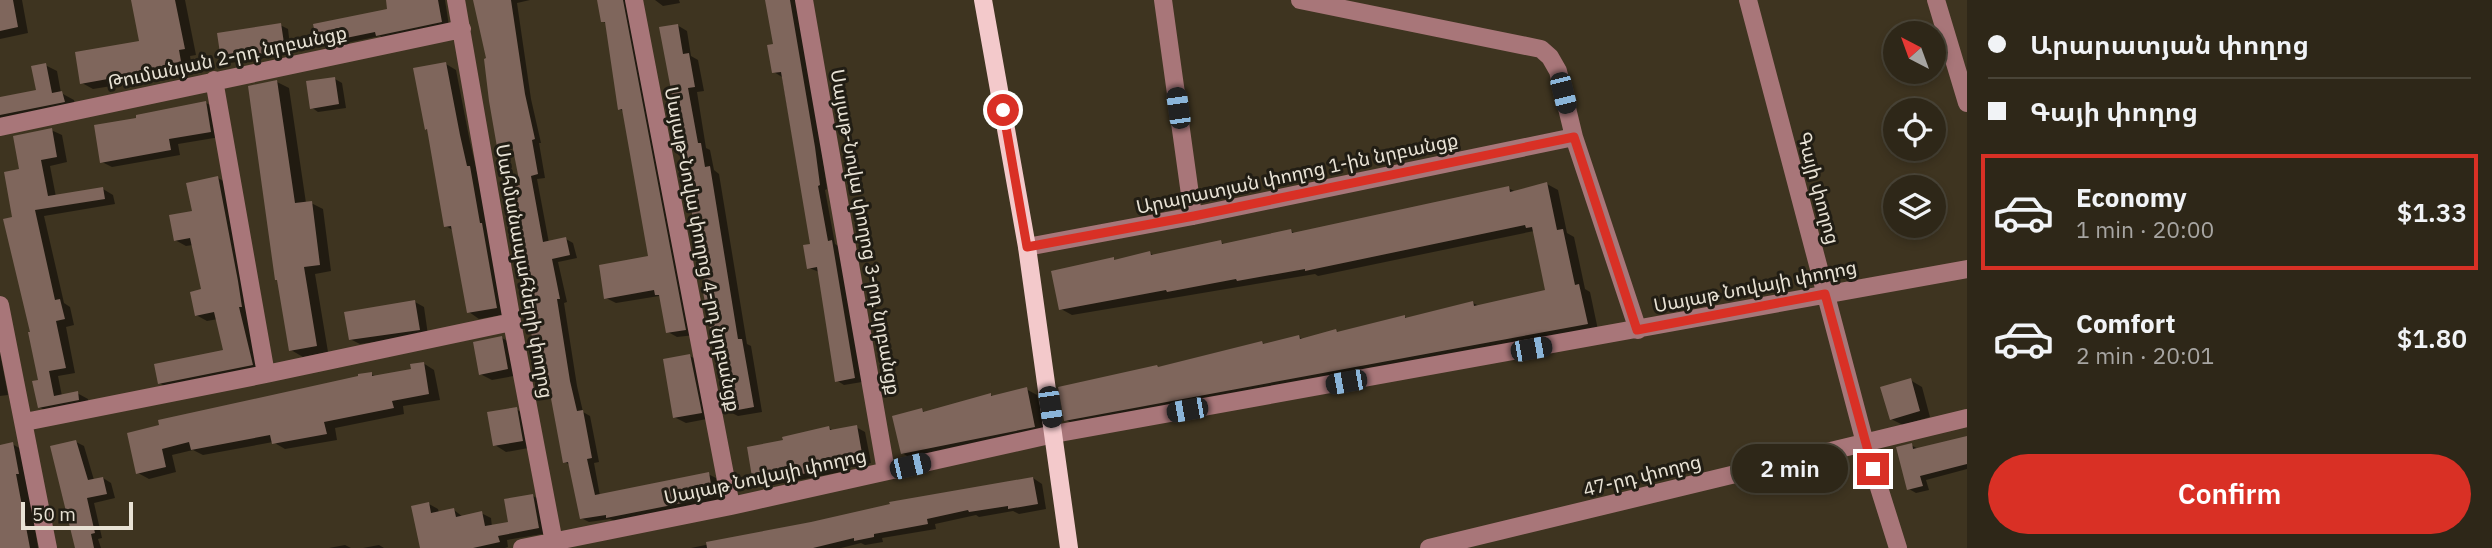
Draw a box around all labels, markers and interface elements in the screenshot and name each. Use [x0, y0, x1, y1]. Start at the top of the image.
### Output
street label: Թումանյան 2-րդ նրբանցք [105, 20, 349, 94]
north arrow [1883, 21, 1946, 84]
map controls [1883, 21, 1946, 238]
text: Արարատյան փողոց [2030, 27, 2309, 61]
street label: Սայաթ-Նովա փողոց 3-րդ նրբանցք [825, 67, 907, 397]
car [1548, 70, 1579, 116]
street label: Սայաթ-Նովա փողոց 4-րդ նրբանցք [660, 85, 746, 413]
car [1165, 86, 1192, 130]
route start [987, 94, 1019, 126]
text: Գայի փողոց [2030, 94, 2198, 128]
button: locate [1883, 98, 1946, 161]
street label: Արարատյան փողոց 1-ին նրբանցք [1134, 127, 1460, 219]
street label: Գայի փողոց [1792, 129, 1846, 247]
street label: Սահմանապահների փողոց [491, 142, 559, 400]
button: layers [1883, 175, 1946, 238]
text: Economy [2076, 180, 2187, 214]
icon: car [1992, 181, 2055, 244]
text: $1.33 [2397, 195, 2467, 229]
text: 1 min · 20:00 [2076, 214, 2214, 244]
street label: Սայաթ Նովայի փողոց [1651, 255, 1859, 317]
text: Comfort [2076, 306, 2175, 340]
icon: car [1992, 307, 2055, 370]
text: $1.80 [2397, 321, 2467, 355]
car [1509, 335, 1554, 363]
text: 2 min · 20:01 [2076, 340, 2214, 370]
car [1324, 368, 1369, 396]
car [1037, 385, 1064, 429]
car [1165, 396, 1210, 424]
street label: Սայաթ Նովայի փողոց [661, 443, 869, 509]
callout: 2 min [1733, 444, 1848, 494]
street label: 47-րդ փողոց [1580, 449, 1704, 501]
car [888, 451, 933, 481]
text: 2 min [1760, 453, 1820, 483]
route end [1857, 453, 1889, 485]
button: Confirm [1988, 454, 2471, 534]
scale bar [21, 499, 133, 531]
text: 50 m [32, 502, 76, 526]

